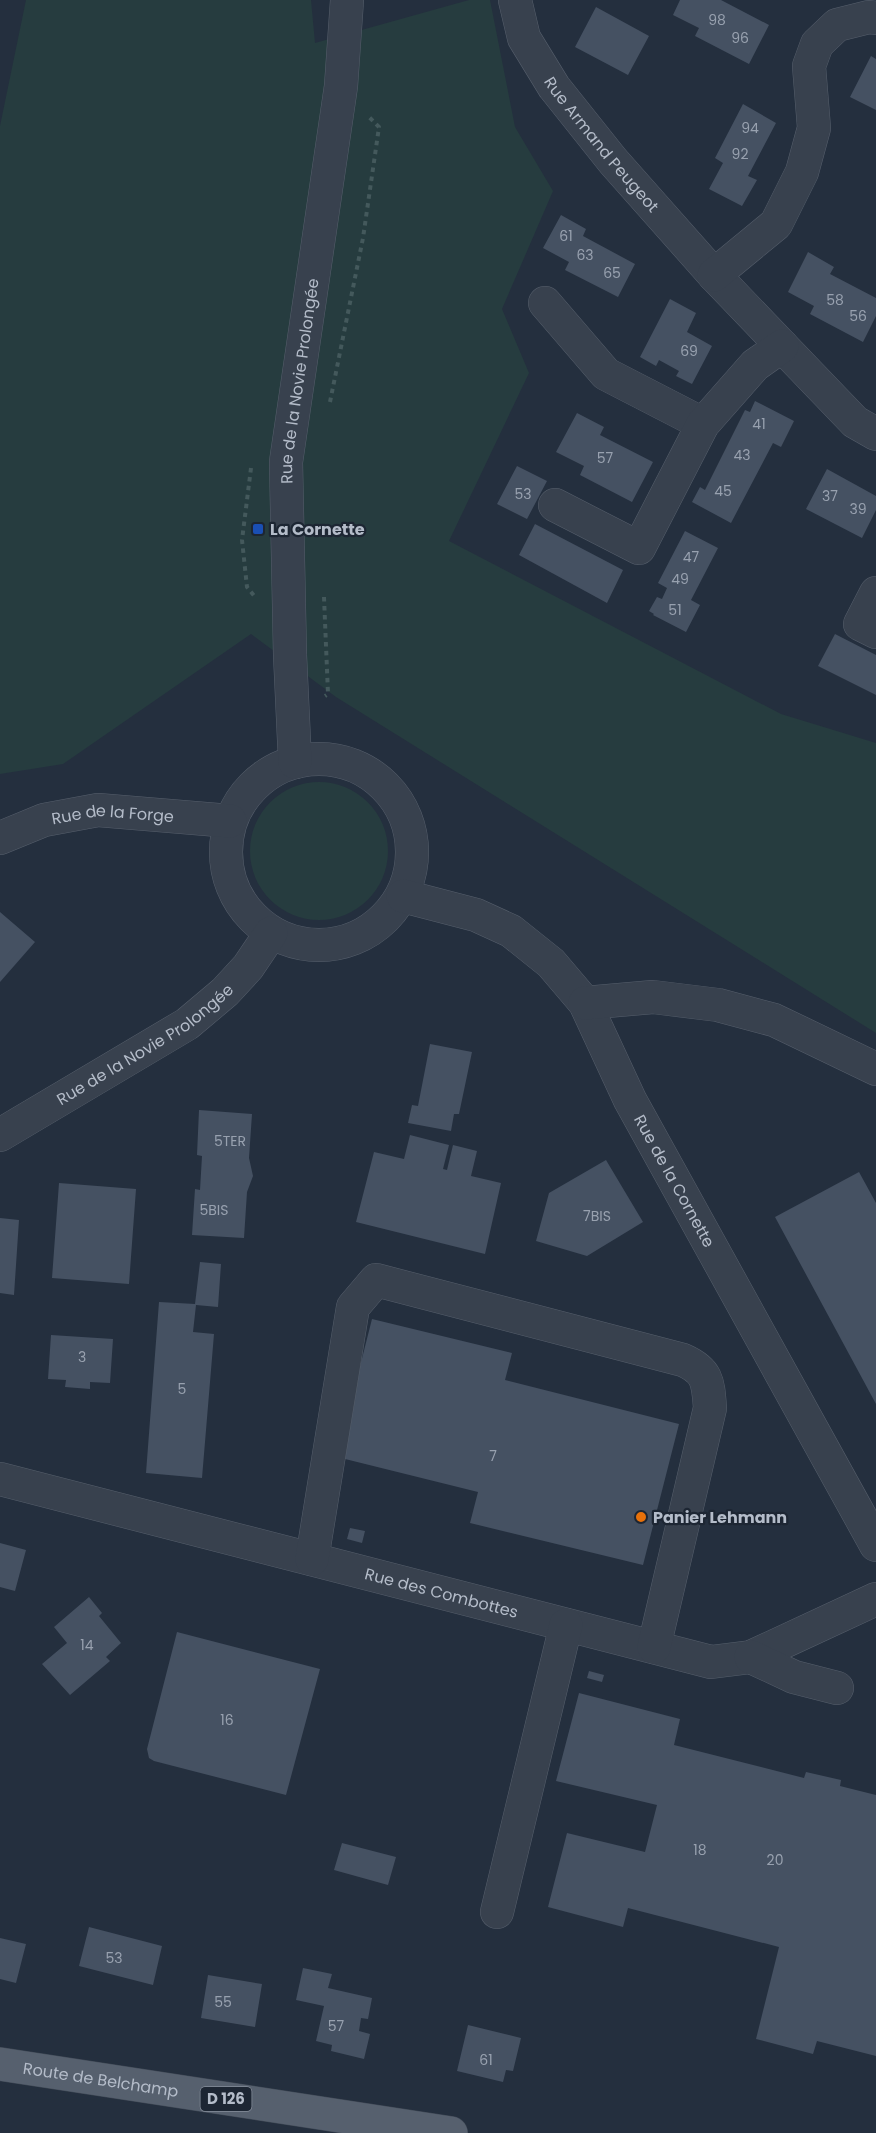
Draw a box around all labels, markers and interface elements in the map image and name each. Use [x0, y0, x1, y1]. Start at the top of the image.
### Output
house number: 98 [708, 10, 726, 30]
house number: 96 [731, 28, 749, 48]
street label: Rue Armand Peugeot [538, 72, 664, 218]
house number: 94 [741, 118, 759, 138]
house number: 92 [732, 144, 748, 164]
house number: 61 [559, 226, 573, 246]
house number: 63 [576, 245, 594, 265]
house number: 65 [603, 263, 621, 283]
street label: Rue de la Novie Prolongée [275, 277, 325, 484]
house number: 58 [826, 290, 844, 310]
house number: 56 [849, 306, 867, 326]
house number: 69 [680, 341, 698, 361]
house number: 41 [752, 414, 766, 434]
house number: 43 [733, 445, 751, 465]
house number: 57 [597, 448, 614, 468]
house number: 45 [714, 481, 732, 501]
house number: 53 [514, 484, 532, 504]
house number: 37 [822, 486, 838, 506]
house number: 39 [849, 499, 867, 519]
place label: La Cornette [270, 518, 365, 541]
marker: La Cornette [251, 522, 265, 536]
house number: 47 [683, 547, 700, 567]
house number: 49 [671, 569, 689, 589]
house number: 51 [668, 600, 682, 620]
street label: Rue de la Forge [50, 799, 175, 830]
street label: Rue de la Novie Prolongée [52, 979, 239, 1111]
street label: Rue de la Cornette [628, 1111, 720, 1252]
house number: 5TER [214, 1131, 246, 1151]
house number: 5BIS [199, 1200, 229, 1220]
house number: 7BIS [583, 1206, 611, 1226]
house number: 3 [78, 1347, 86, 1367]
house number: 5 [178, 1379, 186, 1399]
house number: 7 [489, 1446, 497, 1466]
place label: Panier Lehmann [653, 1506, 787, 1529]
marker: Panier Lehmann [634, 1510, 648, 1524]
street label: Rue des Combottes [362, 1562, 521, 1624]
house number: 14 [80, 1635, 94, 1655]
house number: 16 [220, 1710, 234, 1730]
house number: 18 [693, 1840, 707, 1860]
house number: 20 [767, 1850, 783, 1870]
house number: 53 [105, 1948, 123, 1968]
house number: 55 [214, 1992, 232, 2012]
house number: 57 [328, 2016, 345, 2036]
house number: 61 [479, 2050, 493, 2070]
street label: Route de Belchamp [21, 2057, 180, 2103]
road number: D 126 [200, 2087, 252, 2111]

